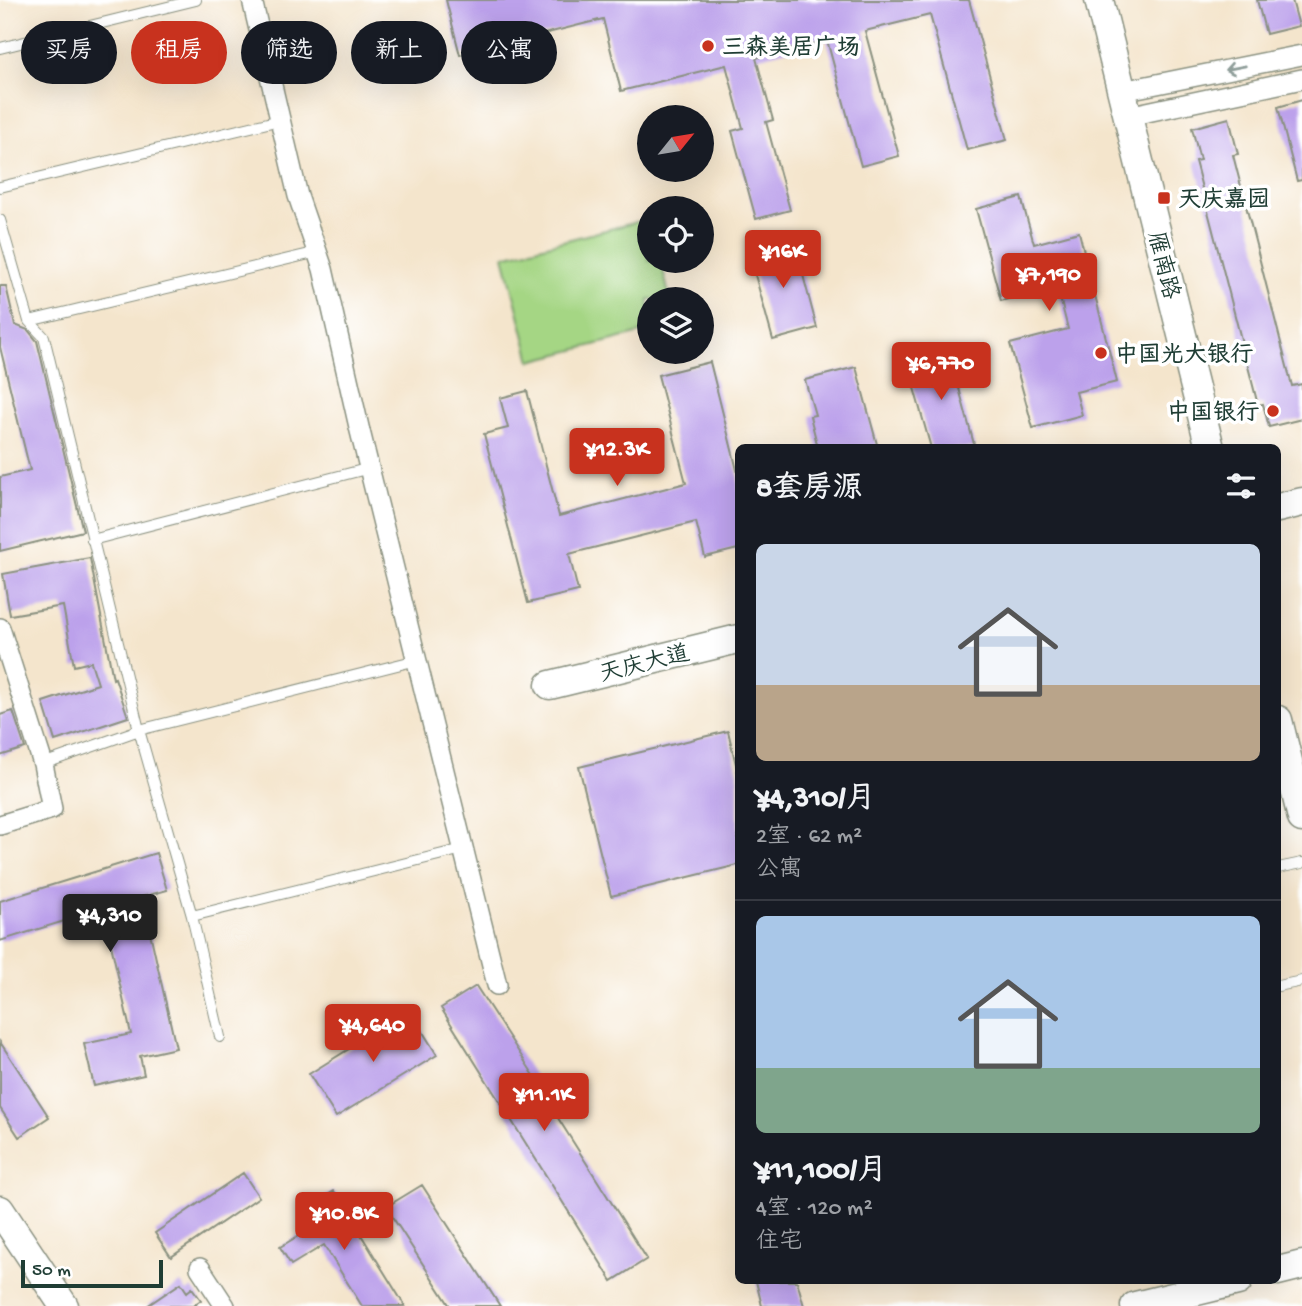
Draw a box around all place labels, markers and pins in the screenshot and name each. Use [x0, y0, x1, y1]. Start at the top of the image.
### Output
place label: 三森美居广场 [722, 34, 860, 63]
marker: 三森美居广场 [700, 38, 716, 54]
place label: 天庆嘉园 [1178, 186, 1270, 215]
marker: 天庆嘉园 [1156, 190, 1172, 206]
pin: ¥16K [742, 230, 824, 290]
pin: ¥7,190 [992, 254, 1106, 313]
place label: 中国光大银行 [1115, 341, 1253, 370]
pin: ¥6,770 [884, 342, 998, 402]
marker: 中国光大银行 [1093, 345, 1109, 361]
place label: 中国银行 [1167, 399, 1259, 428]
marker: 中国银行 [1265, 403, 1281, 419]
pin: ¥12.3K [560, 428, 674, 488]
pin: ¥4,310 [53, 894, 167, 954]
pin: ¥4,640 [316, 1004, 430, 1064]
pin: ¥11.1K [487, 1074, 601, 1133]
pin: ¥10.8K [287, 1192, 401, 1252]

